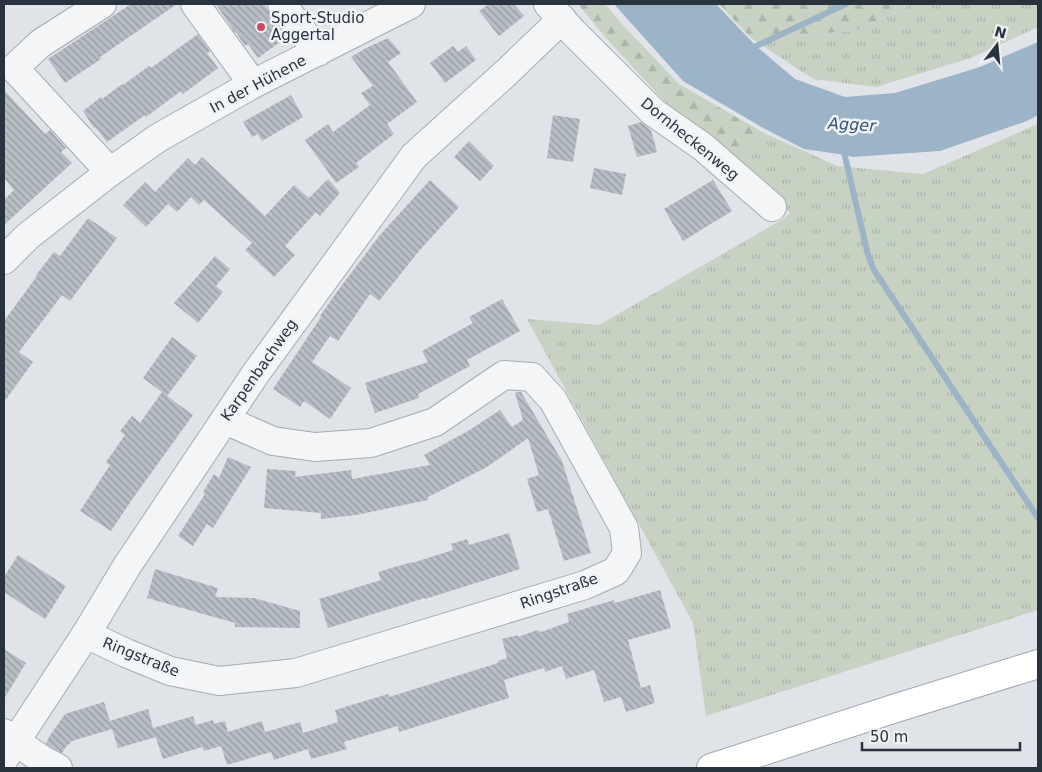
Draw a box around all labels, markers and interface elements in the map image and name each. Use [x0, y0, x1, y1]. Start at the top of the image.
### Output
place label: Sport-Studio Aggertal [271, 9, 364, 44]
north arrow [972, 20, 1022, 70]
marker: Sport-Studio Aggertal [255, 21, 267, 33]
text: N [993, 23, 1008, 42]
street label: In der Hühene [207, 51, 309, 117]
street label: Dornheckenweg [637, 94, 743, 184]
water label: Agger [827, 114, 878, 135]
street label: Karpenbachweg [217, 315, 301, 425]
street label: Ringstraße [518, 569, 600, 613]
street label: Ringstraße [100, 633, 182, 681]
scale bar [862, 720, 1020, 752]
text: 50 m [870, 728, 908, 746]

